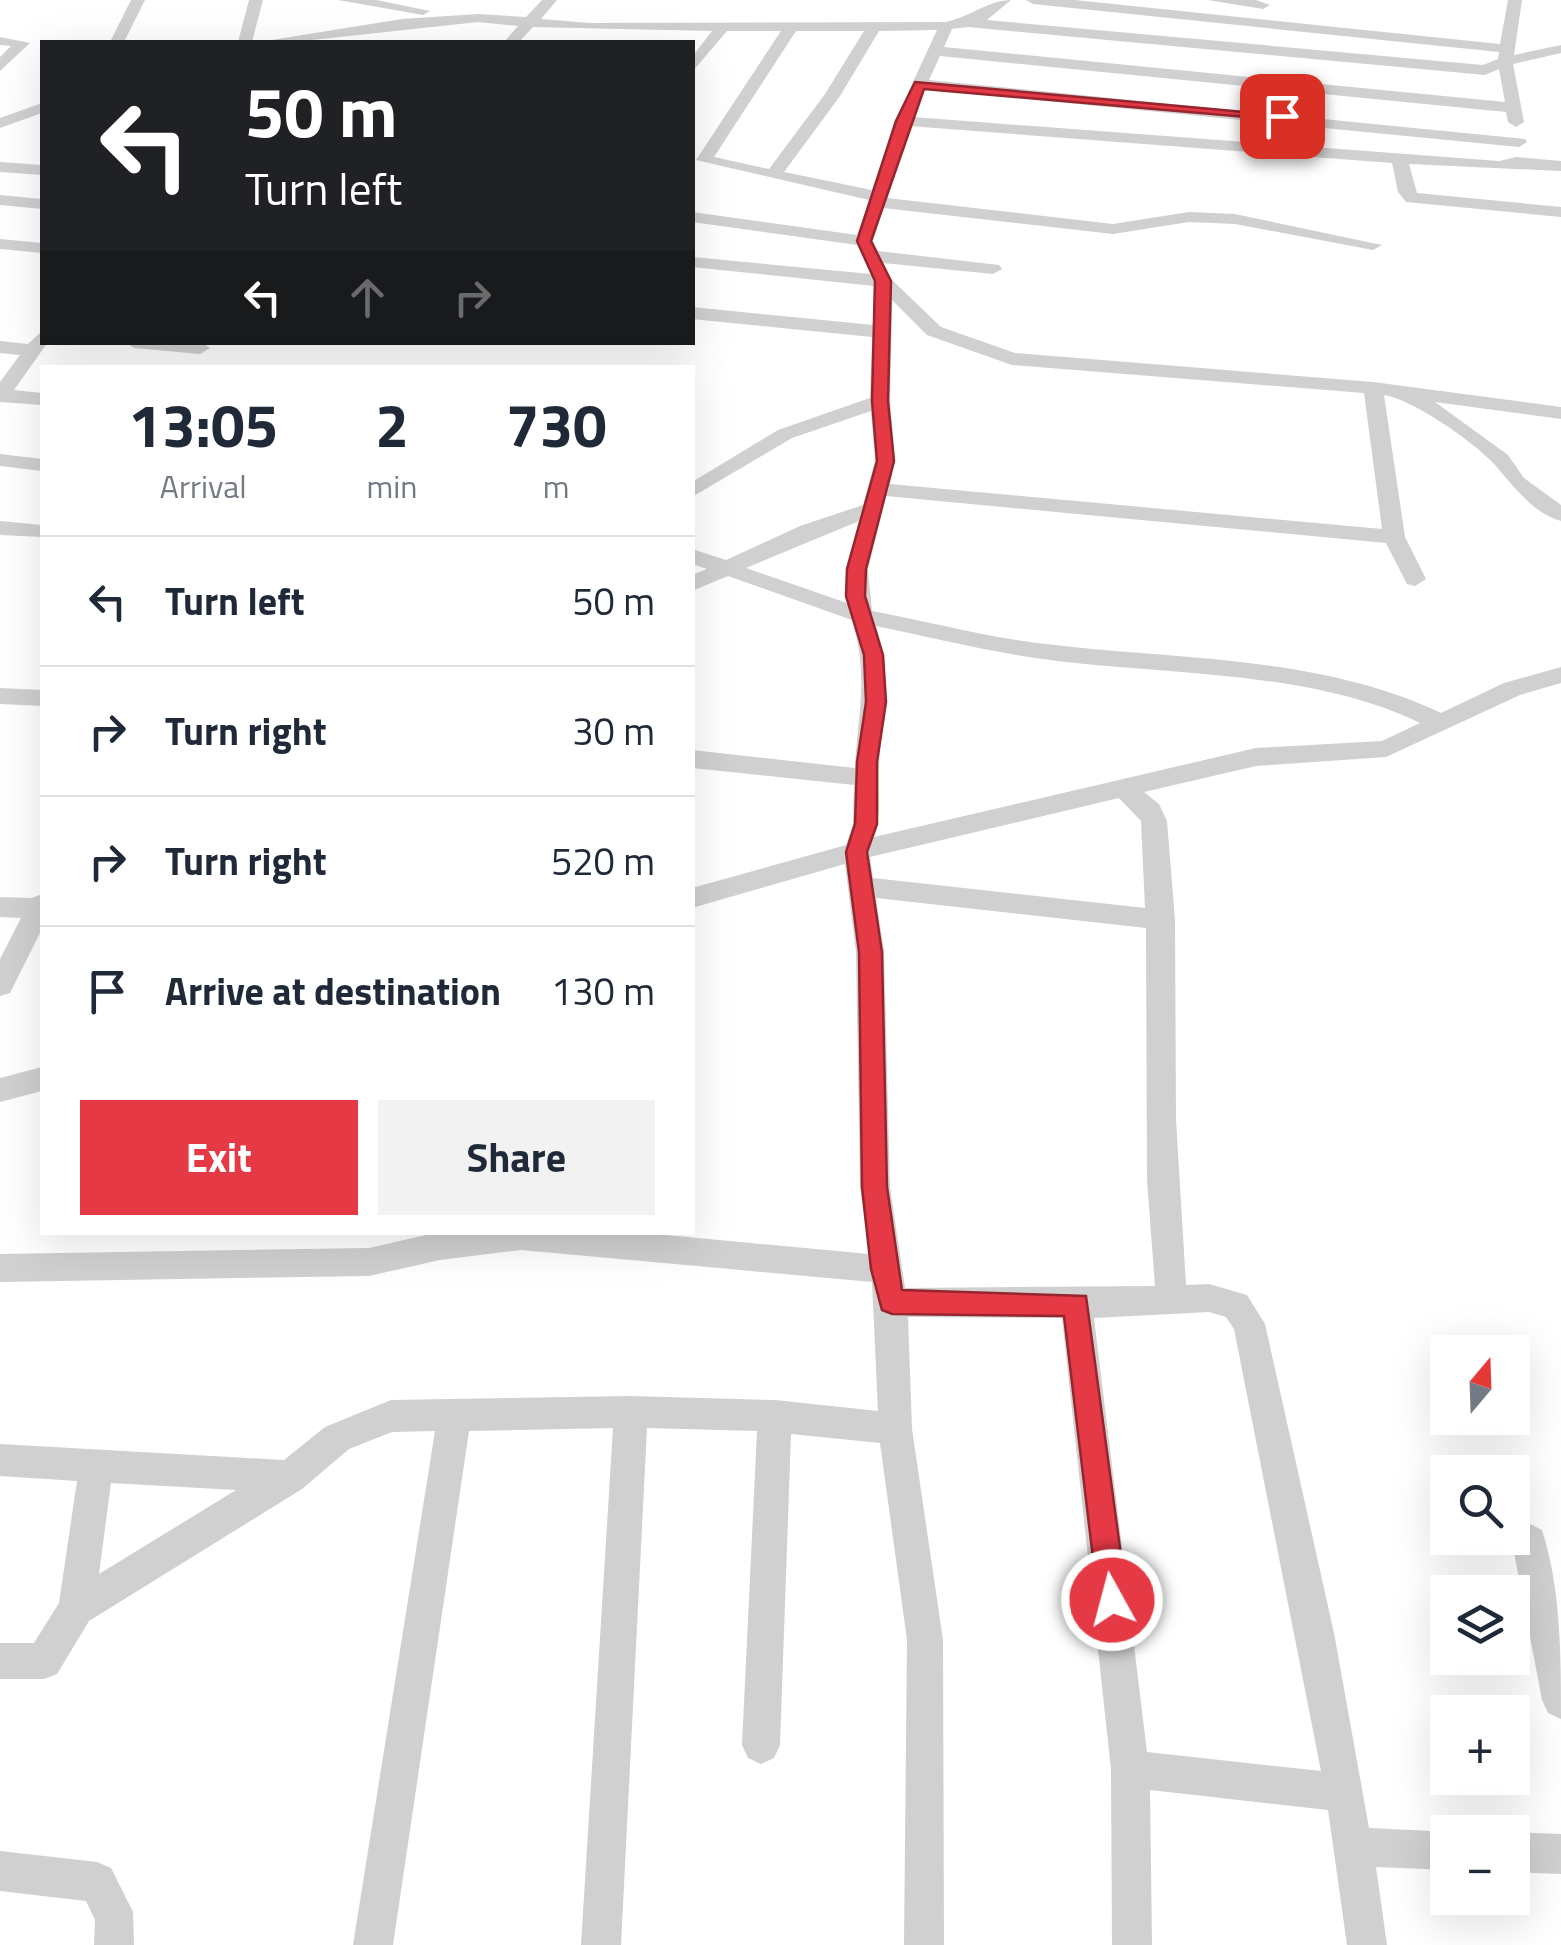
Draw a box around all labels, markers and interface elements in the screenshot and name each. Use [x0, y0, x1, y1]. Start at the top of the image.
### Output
text: 50 m [245, 58, 398, 164]
pin [1240, 74, 1325, 159]
icon: left [80, 80, 210, 210]
icon: arrive [1255, 89, 1310, 144]
text: Turn left [245, 154, 402, 222]
icon: left [235, 270, 290, 325]
icon: ahead [340, 270, 395, 325]
icon: right [445, 270, 500, 325]
text: 13:05 [128, 379, 278, 470]
text: 2 [375, 379, 409, 470]
text: 730 [506, 379, 607, 470]
text: Arrival [160, 462, 247, 510]
text: min [366, 462, 417, 510]
text: m [543, 462, 570, 510]
text: Turn left [165, 572, 305, 630]
text: 50 m [572, 572, 655, 630]
icon: left [80, 574, 135, 629]
text: Turn right [165, 702, 327, 760]
text: 30 m [572, 702, 655, 760]
icon: right [80, 704, 135, 759]
text: Turn right [165, 832, 327, 890]
text: 520 m [551, 832, 655, 890]
icon: right [80, 834, 135, 889]
text: Arrive at destination [165, 962, 501, 1020]
text: 130 m [551, 962, 655, 1020]
icon: arrive [80, 964, 135, 1019]
button: Exit [80, 1100, 358, 1215]
button: Share [378, 1100, 655, 1215]
north arrow [1430, 1335, 1530, 1435]
map controls [1430, 1335, 1530, 1915]
button: search [1430, 1455, 1530, 1555]
position arrow [1060, 1548, 1164, 1652]
button: layers [1430, 1575, 1530, 1675]
button: + [1430, 1695, 1530, 1795]
button: − [1430, 1815, 1530, 1915]

